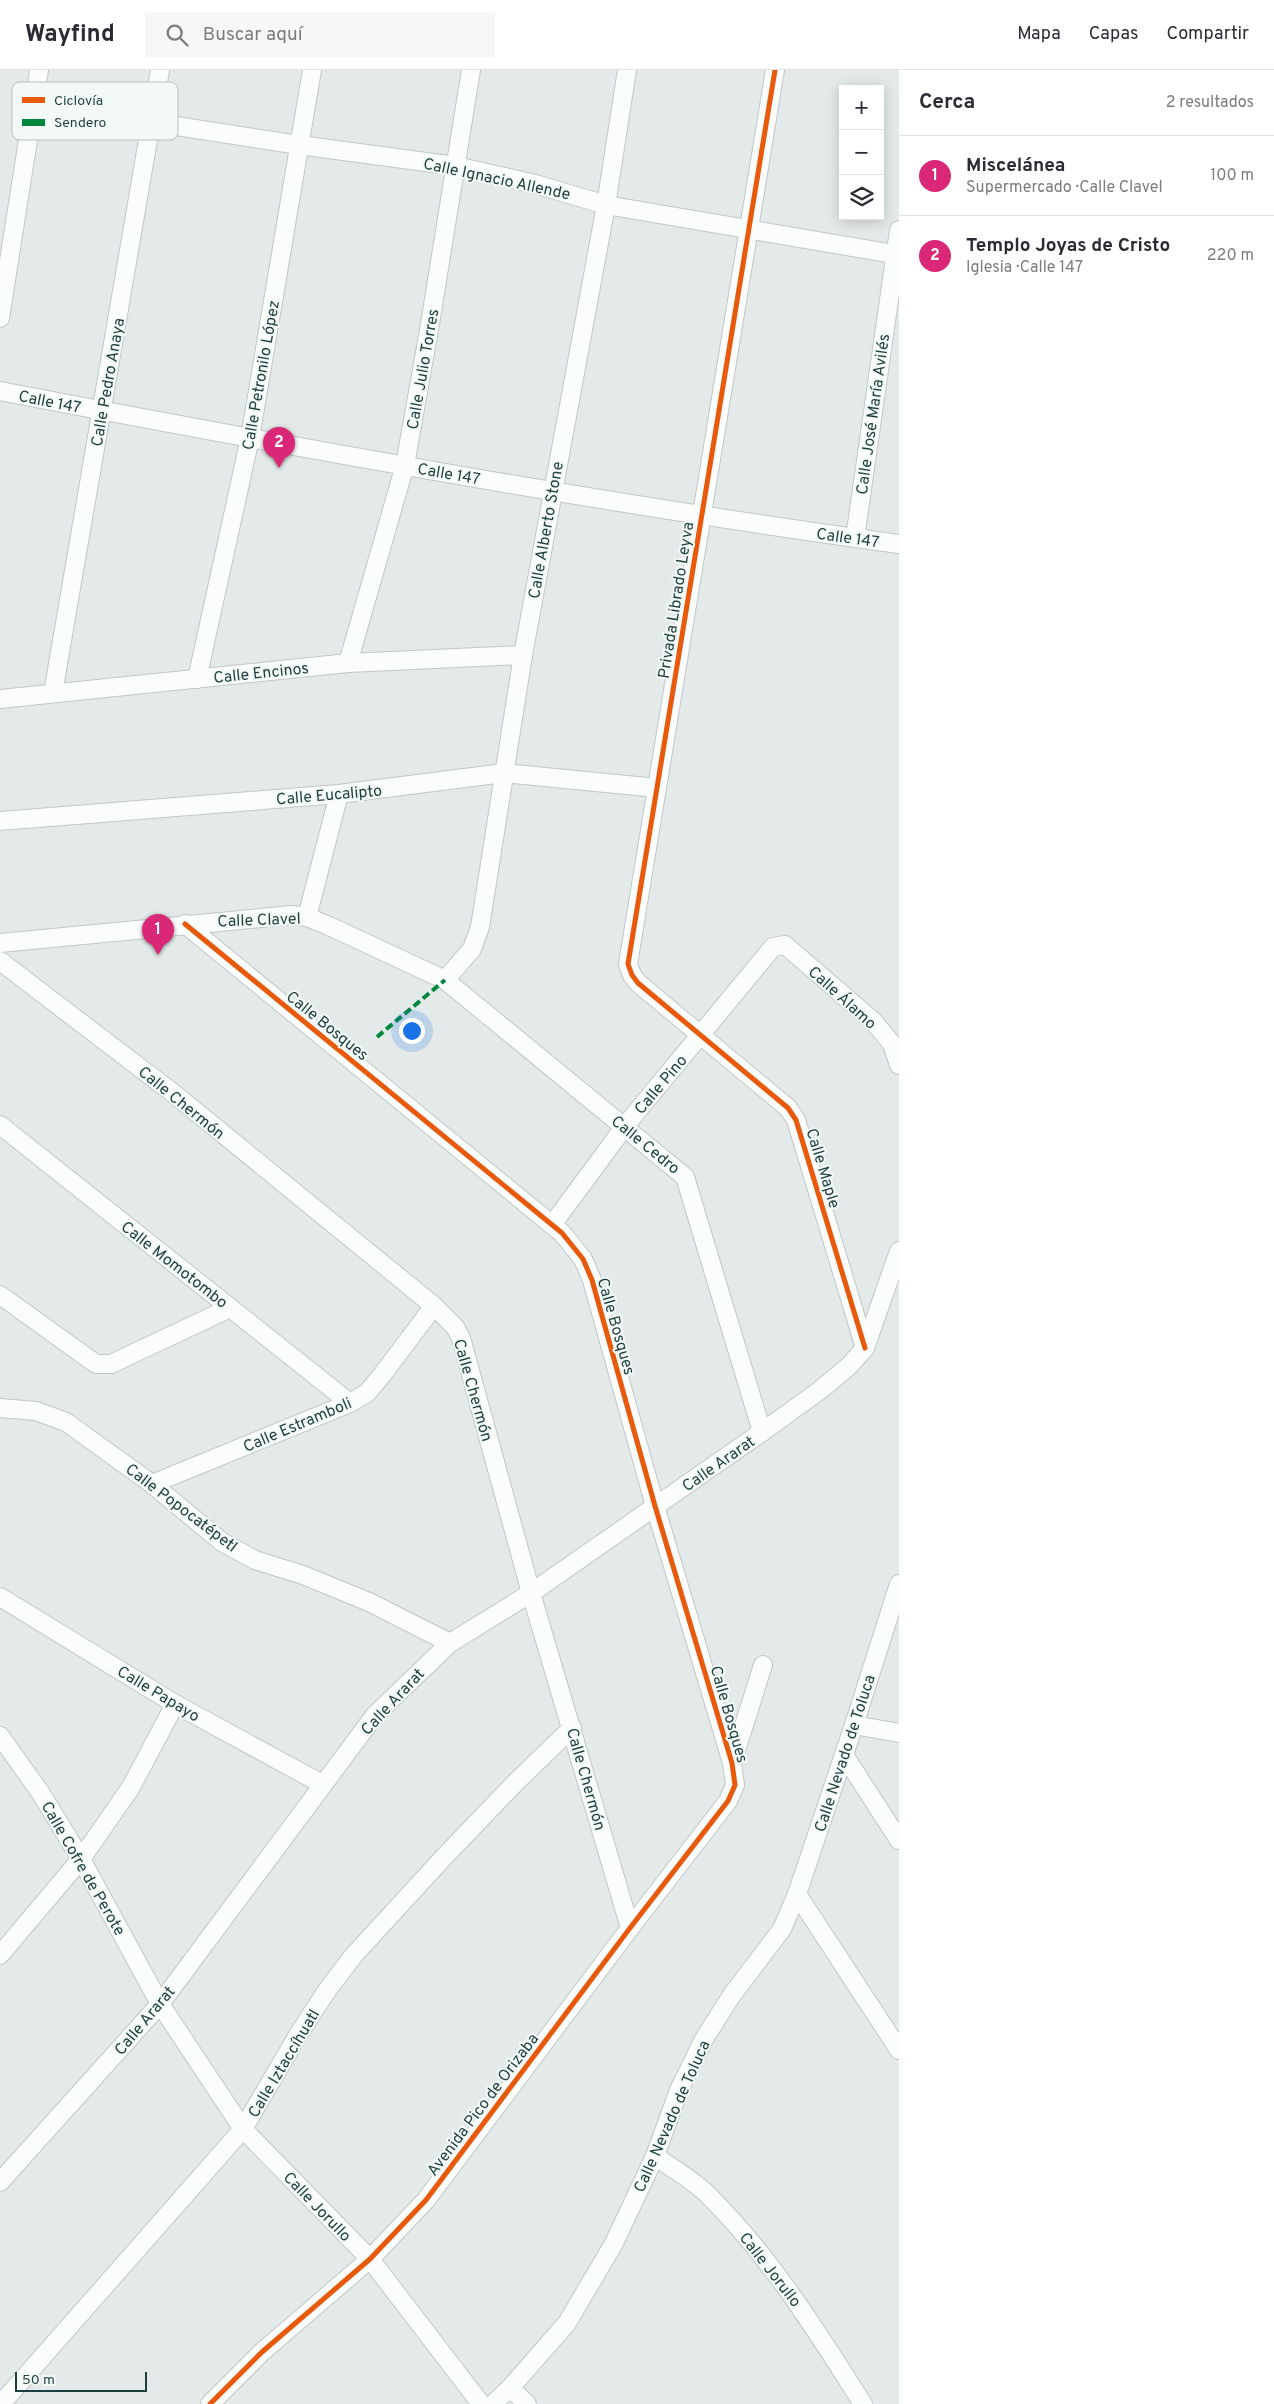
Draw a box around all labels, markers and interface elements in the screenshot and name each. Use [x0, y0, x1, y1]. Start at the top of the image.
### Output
search box [145, 12, 495, 57]
text: Wayfind [25, 20, 115, 50]
icon: search [163, 21, 191, 49]
text: Buscar aquí [203, 23, 303, 47]
text: Mapa [1017, 23, 1061, 46]
text: Capas [1089, 23, 1138, 46]
text: Compartir [1166, 23, 1249, 46]
legend [12, 82, 178, 140]
map controls [839, 85, 884, 220]
button: + [839, 85, 884, 130]
text: Cerca [919, 89, 975, 116]
text: Ciclovía [54, 93, 103, 110]
text: 2 resultados [1166, 93, 1254, 113]
text: Sendero [54, 115, 107, 132]
button: − [839, 130, 884, 175]
text: Miscelánea [966, 154, 1065, 178]
street label: Calle Ignacio Allende [421, 155, 572, 205]
text: 1 [932, 166, 938, 186]
text: 100 m [1210, 166, 1254, 186]
button: layers [839, 175, 884, 220]
text: Supermercado · Calle Clavel [966, 178, 1163, 198]
text: Templo Joyas de Cristo [966, 234, 1170, 258]
text: 2 [930, 246, 940, 266]
text: 220 m [1207, 246, 1254, 266]
text: Iglesia · Calle 147 [966, 258, 1083, 278]
street label: Calle Petronilo López [239, 299, 285, 452]
street label: Calle Julio Torres [404, 307, 444, 431]
street label: Calle Pedro Anaya [88, 316, 130, 448]
street label: Calle José María Avilés [853, 333, 895, 496]
street label: Calle 147 [17, 387, 83, 419]
pin: 2 [263, 427, 295, 468]
street label: Calle 147 [416, 460, 482, 490]
street label: Calle Alberto Stone [525, 460, 569, 601]
street label: Privada Librado Leyva [655, 520, 699, 680]
street label: Calle 147 [815, 525, 880, 553]
street label: Calle Encinos [212, 659, 310, 689]
street label: Calle Eucalipto [275, 781, 383, 811]
street label: Calle Clavel [217, 910, 301, 932]
pin: 1 [142, 914, 174, 955]
street label: Calle Álamo [803, 961, 881, 1034]
street label: Calle Bosques [282, 987, 372, 1066]
your location [399, 1018, 425, 1044]
street label: Calle Pino [631, 1051, 692, 1119]
street label: Calle Chermón [133, 1063, 228, 1145]
street label: Calle Cedro [606, 1112, 683, 1179]
street label: Calle Maple [800, 1126, 844, 1211]
street label: Calle Momotombo [116, 1218, 231, 1314]
street label: Calle Bosques [592, 1276, 638, 1377]
street label: Calle Chermón [448, 1337, 496, 1444]
street label: Calle Estramboli [240, 1394, 355, 1458]
street label: Calle Ararat [679, 1432, 759, 1497]
street label: Calle Popocatépetl [121, 1460, 241, 1557]
street label: Calle Papayo [113, 1662, 203, 1727]
street label: Calle Bosques [705, 1664, 751, 1765]
street label: Calle Ararat [357, 1665, 430, 1740]
street label: Calle Nevado de Toluca [811, 1672, 881, 1835]
street label: Calle Chermón [561, 1726, 609, 1833]
street label: Calle Cofre de Perote [36, 1798, 129, 1940]
street label: Calle Ararat [111, 1983, 180, 2060]
street label: Calle Iztaccíhuatl [244, 2006, 325, 2122]
street label: Avenida Pico de Orizaba [423, 2030, 544, 2181]
street label: Calle Nevado de Toluca [630, 2038, 715, 2196]
street label: Calle Jorullo [278, 2168, 355, 2247]
street label: Calle Jorullo [734, 2229, 805, 2312]
scale bar [15, 2369, 148, 2392]
text: 50 m [22, 2372, 55, 2389]

